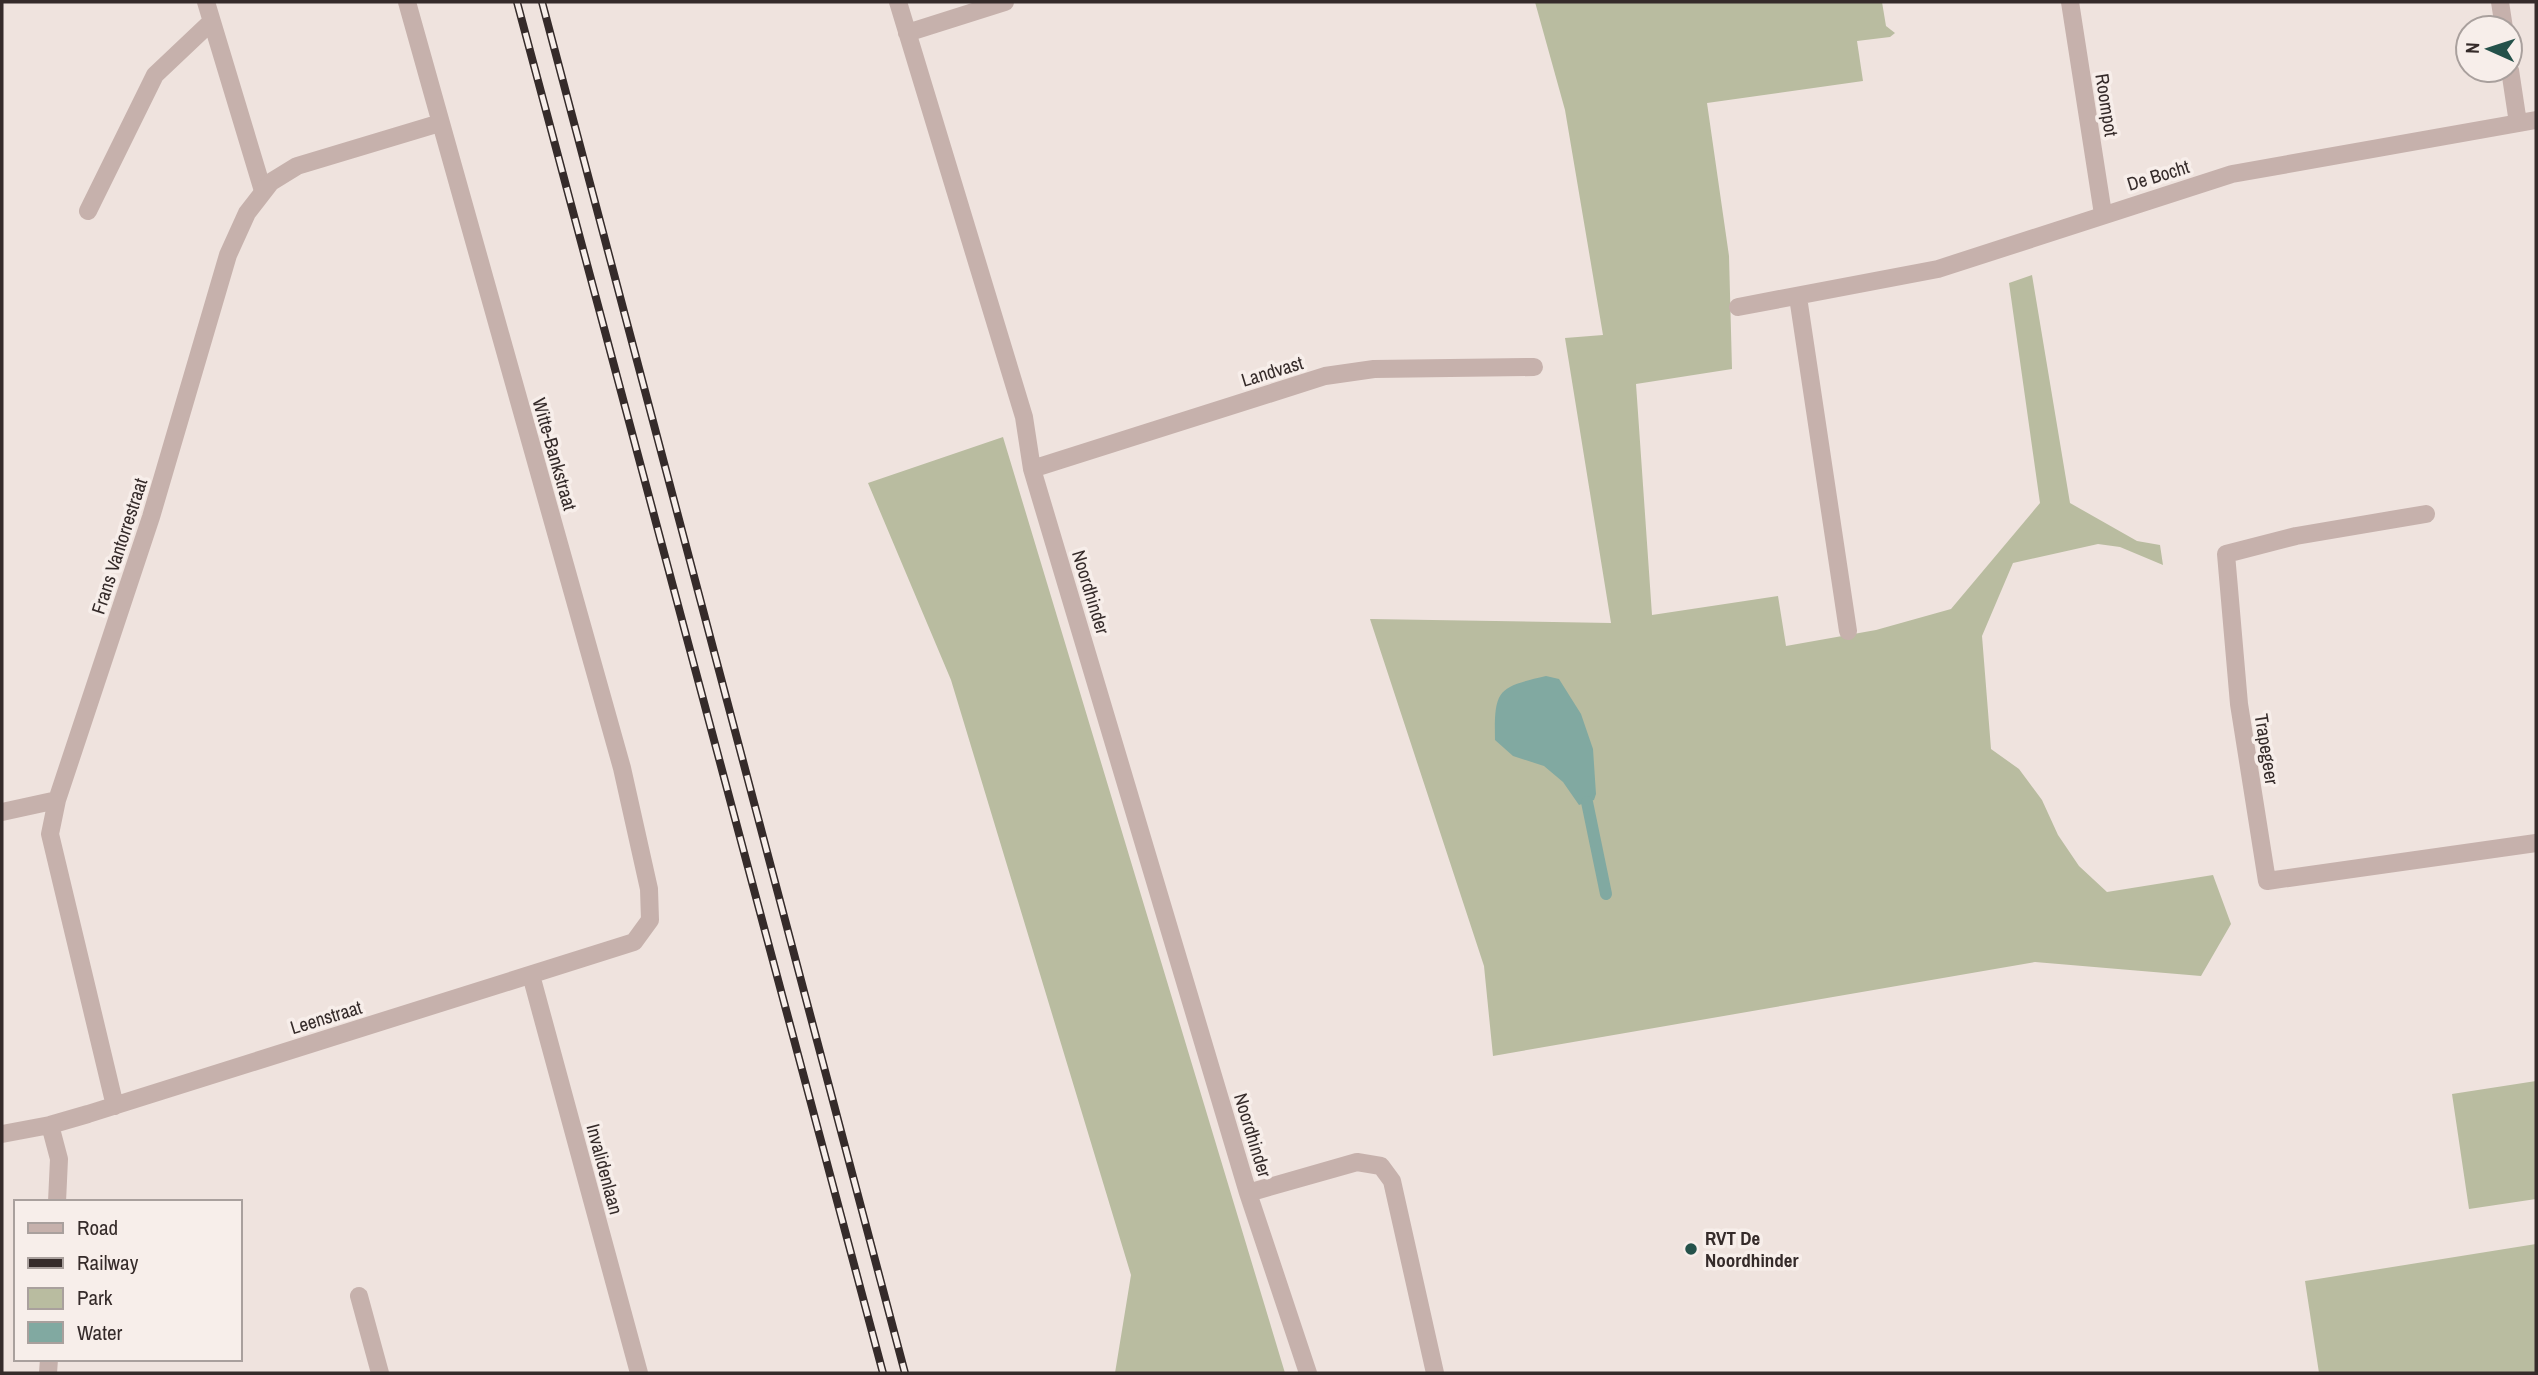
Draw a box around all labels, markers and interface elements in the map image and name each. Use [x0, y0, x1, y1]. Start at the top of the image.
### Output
north arrow [2454, 14, 2524, 84]
text: N [2459, 42, 2485, 54]
street label: Roompot [2089, 72, 2125, 139]
street label: De Bocht [2124, 153, 2193, 197]
street label: Landvast [1238, 349, 1307, 393]
street label: Witte-Bankstraat [527, 395, 584, 514]
street label: Frans Vantorrestraat [85, 474, 153, 617]
street label: Noordhinder [1066, 547, 1116, 638]
street label: Trapegeer [2249, 712, 2286, 787]
street label: Leenstraat [287, 994, 366, 1040]
street label: Noordhinder [1228, 1090, 1278, 1181]
street label: Invalidenlaan [580, 1121, 630, 1217]
legend [14, 1200, 242, 1361]
text: Road [77, 1213, 118, 1242]
place label: RVT De Noordhinder [1705, 1225, 1798, 1273]
marker: RVT De Noordhinder [1683, 1241, 1699, 1257]
text: Railway [77, 1248, 139, 1277]
text: Park [77, 1283, 113, 1312]
text: Water [77, 1318, 123, 1347]

